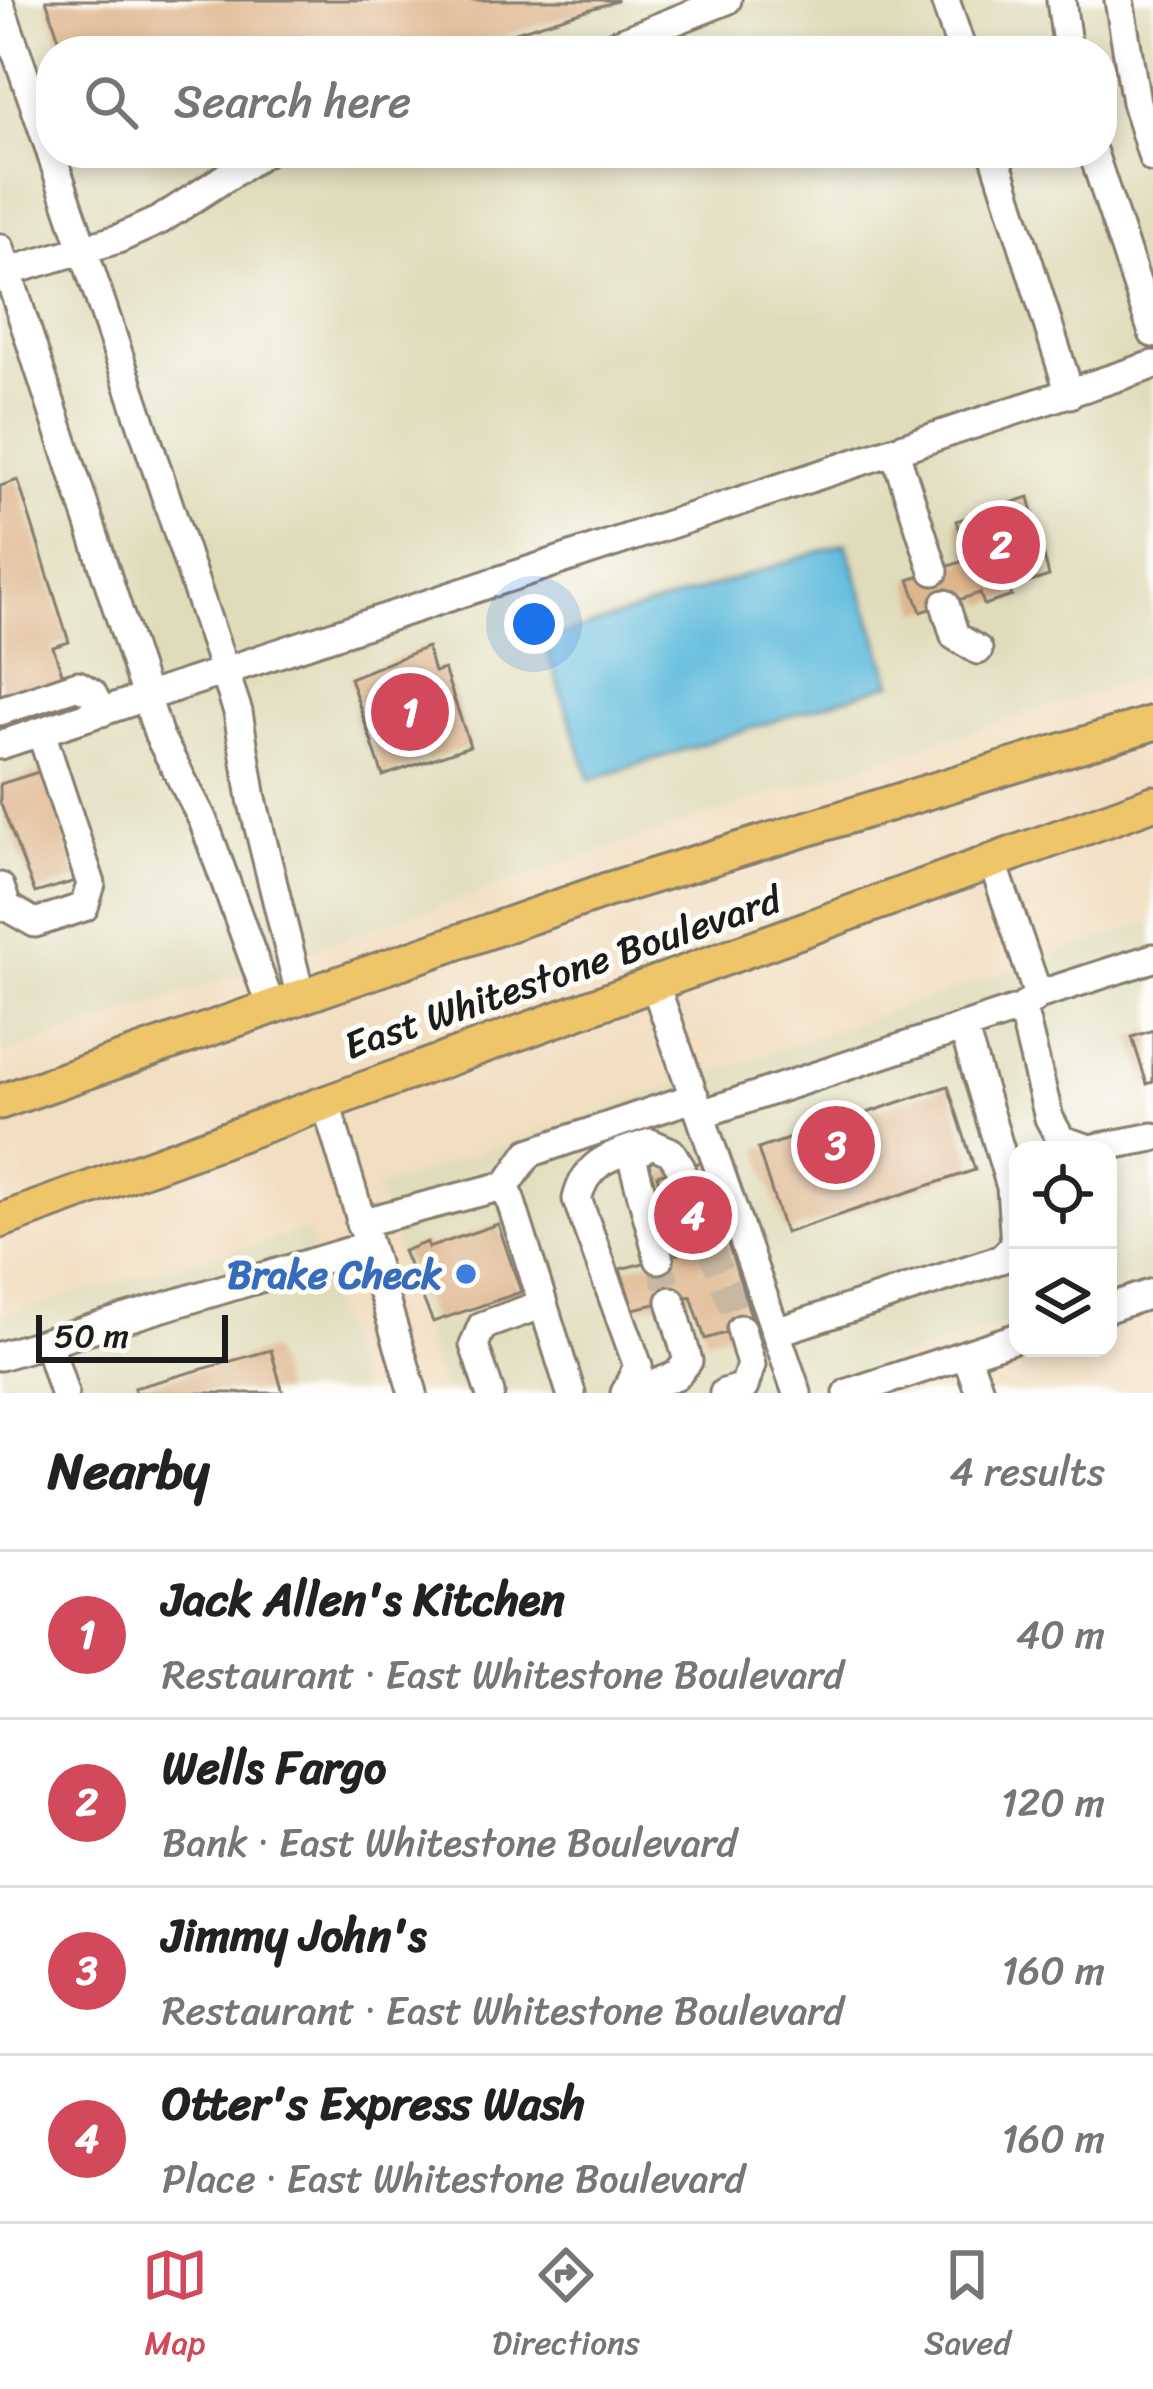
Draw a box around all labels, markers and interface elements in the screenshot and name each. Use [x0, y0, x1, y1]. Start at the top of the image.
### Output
search box [36, 36, 1117, 168]
text: Search here [174, 62, 411, 142]
icon: search [78, 69, 144, 135]
pin: 2 [962, 500, 1040, 590]
your location [504, 594, 564, 654]
pin: 1 [371, 667, 449, 757]
street label: East Whitestone Boulevard [334, 864, 792, 1079]
pin: 3 [797, 1100, 875, 1190]
map controls [1009, 1141, 1117, 1357]
button: locate [1009, 1141, 1117, 1249]
pin: 4 [654, 1170, 732, 1260]
place label: Brake Check [227, 1240, 442, 1309]
button: layers [1009, 1249, 1117, 1357]
marker: Brake Check [453, 1261, 479, 1287]
text: 50 m [54, 1307, 129, 1365]
scale bar [36, 1309, 228, 1362]
text: Nearby [48, 1426, 209, 1516]
text: 4 results [950, 1437, 1105, 1506]
text: Jack Allen's Kitchen [162, 1560, 565, 1640]
text: 1 [79, 1600, 95, 1669]
text: 40 m [1016, 1600, 1105, 1669]
text: Restaurant · East Whitestone Boulevard [162, 1640, 844, 1709]
text: Wells Fargo [162, 1728, 386, 1808]
text: 2 [76, 1768, 98, 1837]
text: 120 m [1001, 1768, 1105, 1837]
text: Bank · East Whitestone Boulevard [162, 1808, 737, 1877]
text: Jimmy John's [162, 1896, 427, 1976]
text: 3 [76, 1936, 98, 2005]
text: 160 m [1001, 1936, 1105, 2005]
text: Restaurant · East Whitestone Boulevard [162, 1976, 844, 2045]
text: Otter's Express Wash [162, 2064, 585, 2144]
text: 4 [75, 2104, 99, 2173]
text: 160 m [1001, 2104, 1105, 2173]
text: Place · East Whitestone Boulevard [162, 2144, 745, 2213]
tab: Map [142, 2242, 208, 2372]
tab: Directions [492, 2242, 640, 2372]
tab: Saved [924, 2242, 1011, 2372]

